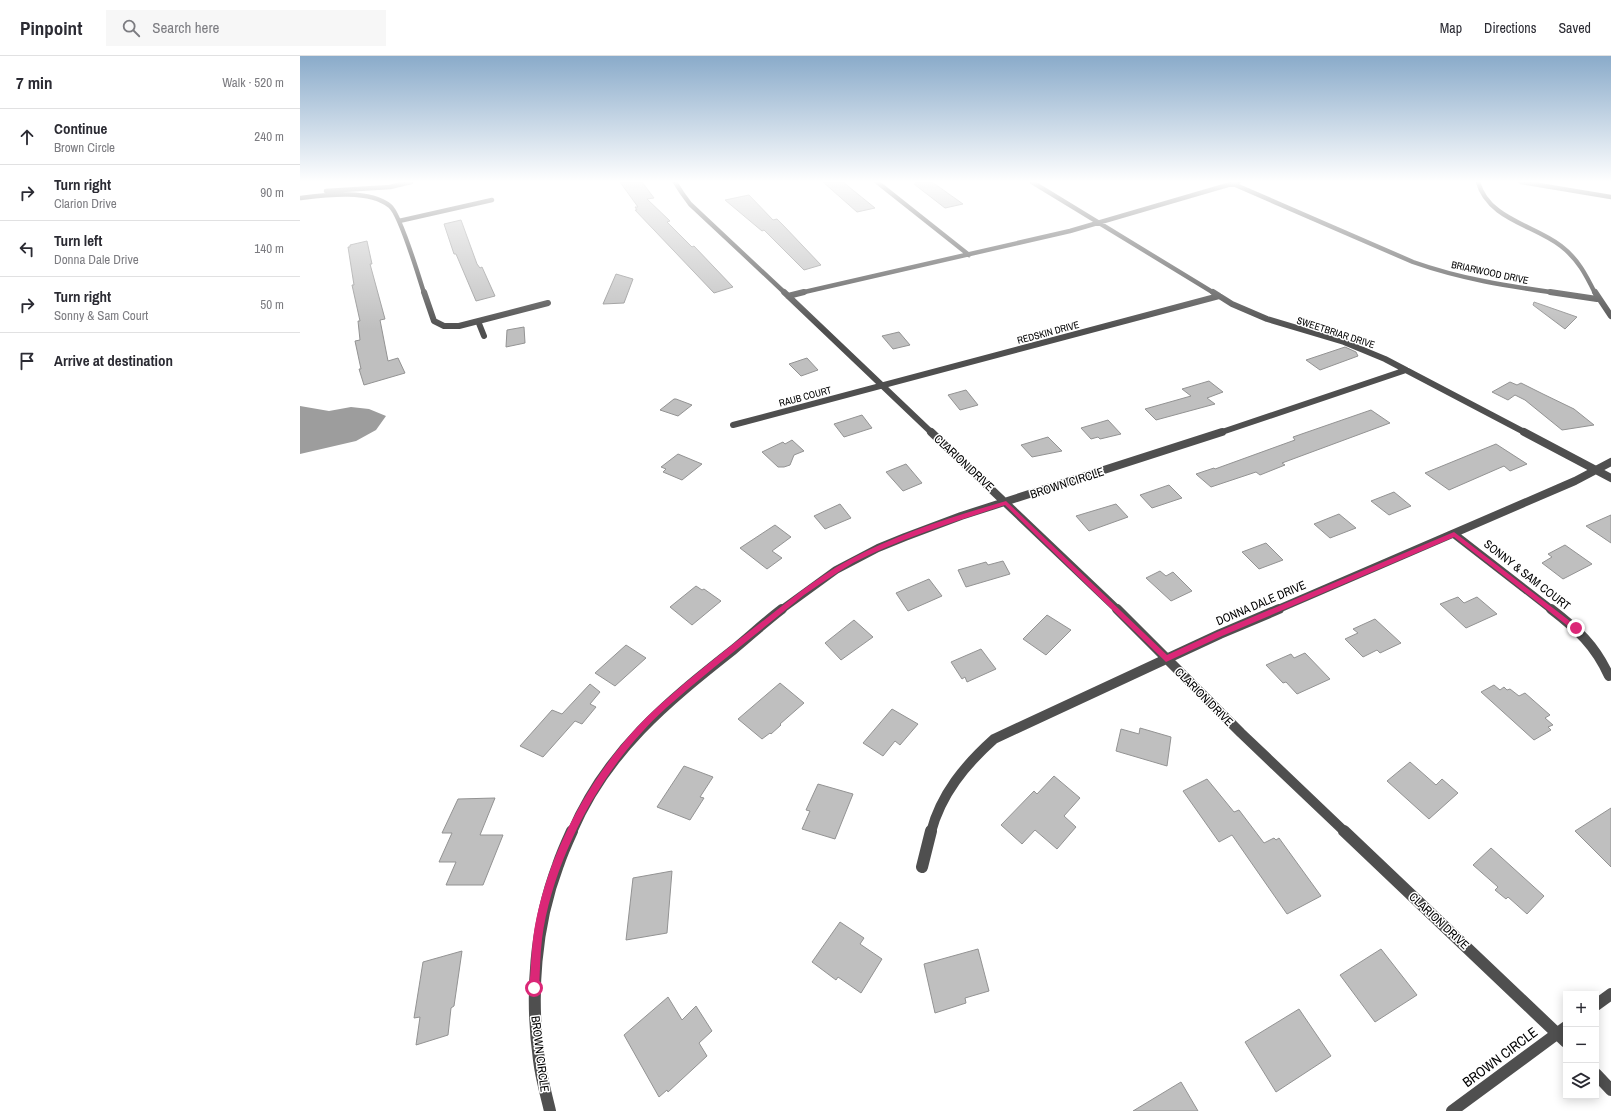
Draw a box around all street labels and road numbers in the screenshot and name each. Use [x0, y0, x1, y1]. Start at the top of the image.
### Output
street label: BRIARWOOD DRIVE [1450, 258, 1530, 287]
street label: SWEETBRIAR DRIVE [1295, 314, 1377, 351]
street label: REDSKIN DRIVE [1016, 318, 1081, 347]
street label: RAUB COURT [777, 383, 833, 410]
street label: CLARION DRIVE [931, 431, 997, 495]
street label: BROWN CIRCLE [1028, 464, 1106, 502]
street label: SONNY & SAM COURT [1480, 536, 1574, 614]
street label: DONNA DALE DRIVE [1214, 577, 1308, 629]
street label: CLARION DRIVE [1171, 664, 1237, 730]
street label: CLARION DRIVE [1406, 889, 1472, 953]
street label: BROWN CIRCLE [527, 1015, 553, 1093]
street label: BROWN CIRCLE [1459, 1023, 1541, 1091]

